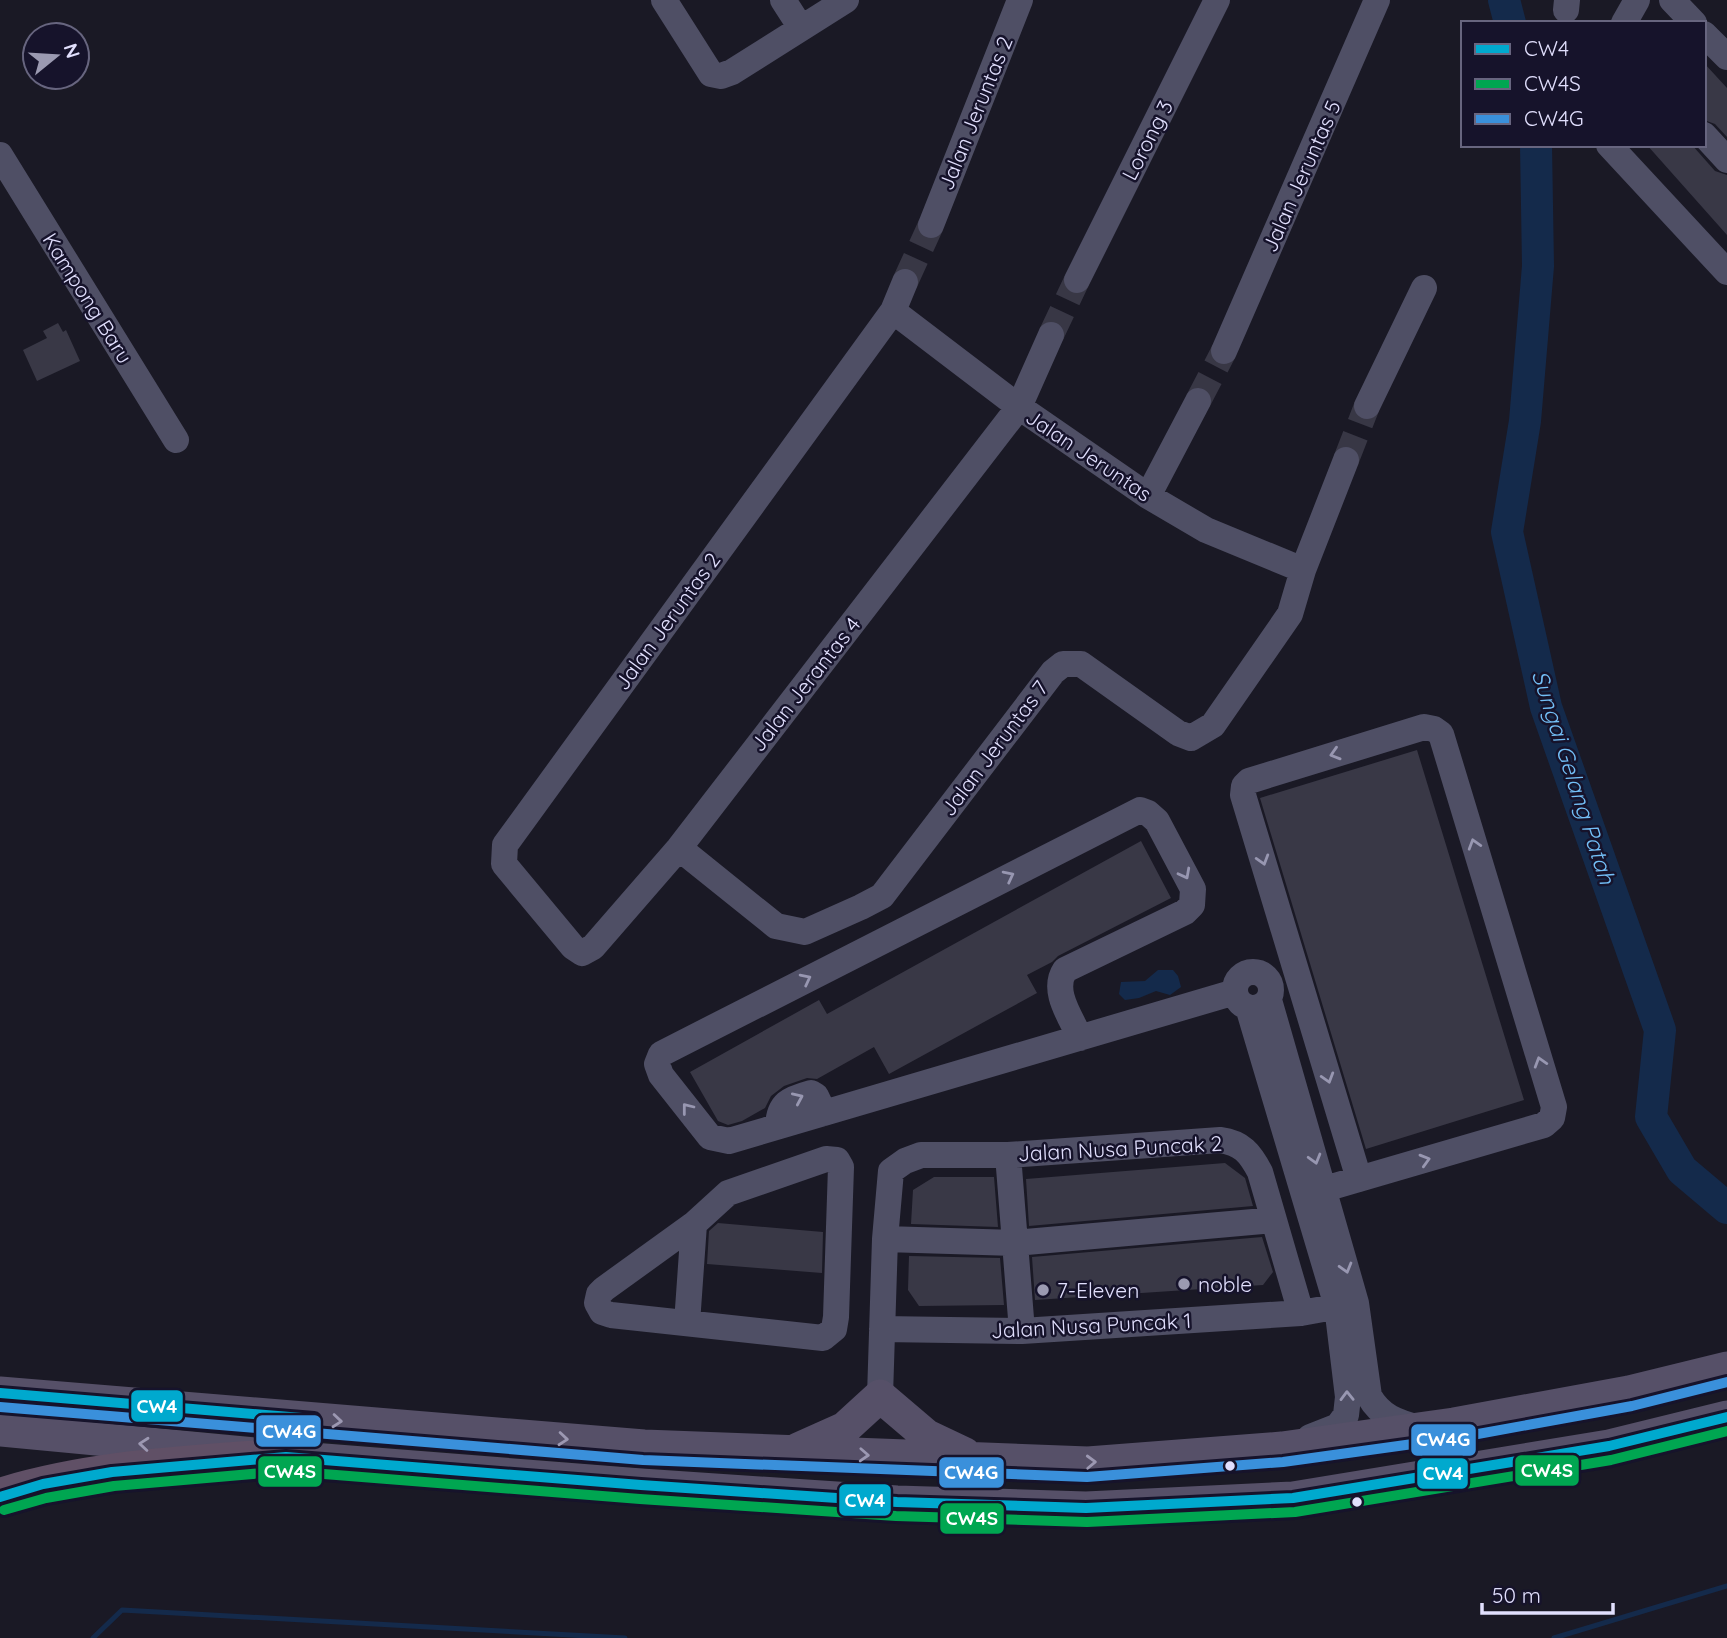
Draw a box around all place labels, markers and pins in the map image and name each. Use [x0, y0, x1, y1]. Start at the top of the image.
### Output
place label: noble [1198, 1271, 1252, 1297]
marker: noble [1176, 1276, 1192, 1292]
place label: 7-Eleven [1057, 1277, 1139, 1303]
marker: 7-Eleven [1035, 1282, 1051, 1298]
unlabelled marker [1223, 1459, 1237, 1473]
unlabelled marker [1350, 1495, 1364, 1509]

